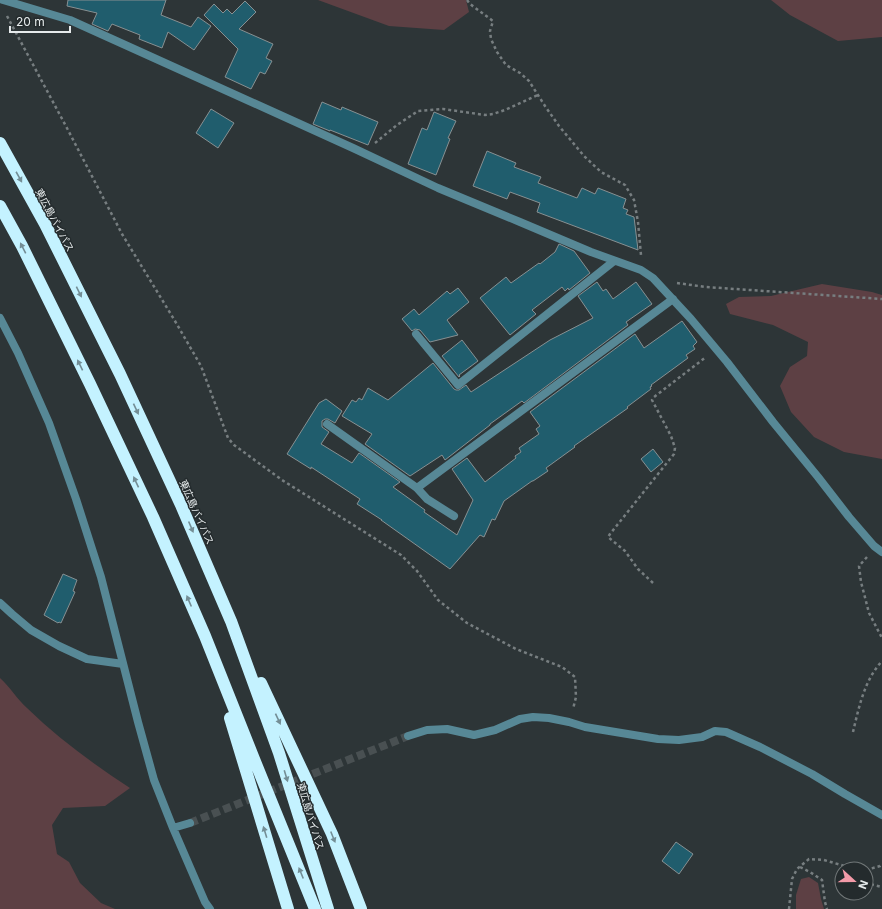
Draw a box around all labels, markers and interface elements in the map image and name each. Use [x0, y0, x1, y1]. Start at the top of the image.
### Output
scale bar [10, 8, 70, 34]
text: 20 m [16, 14, 45, 29]
one-way arrow [16, 171, 22, 183]
street label: 東広島バイパス [33, 186, 77, 254]
one-way arrow [20, 242, 26, 254]
one-way arrow [76, 287, 82, 298]
one-way arrow [77, 359, 83, 370]
one-way arrow [133, 404, 139, 415]
one-way arrow [133, 476, 139, 488]
street label: 東広島バイパス [177, 478, 217, 546]
one-way arrow [188, 522, 194, 533]
one-way arrow [186, 594, 192, 606]
one-way arrow [275, 713, 281, 725]
one-way arrow [283, 770, 289, 782]
street label: 東広島バイパス [295, 781, 327, 851]
one-way arrow [261, 825, 267, 837]
one-way arrow [330, 831, 336, 842]
north arrow [834, 861, 874, 901]
one-way arrow [297, 866, 303, 878]
text: N [855, 878, 871, 891]

